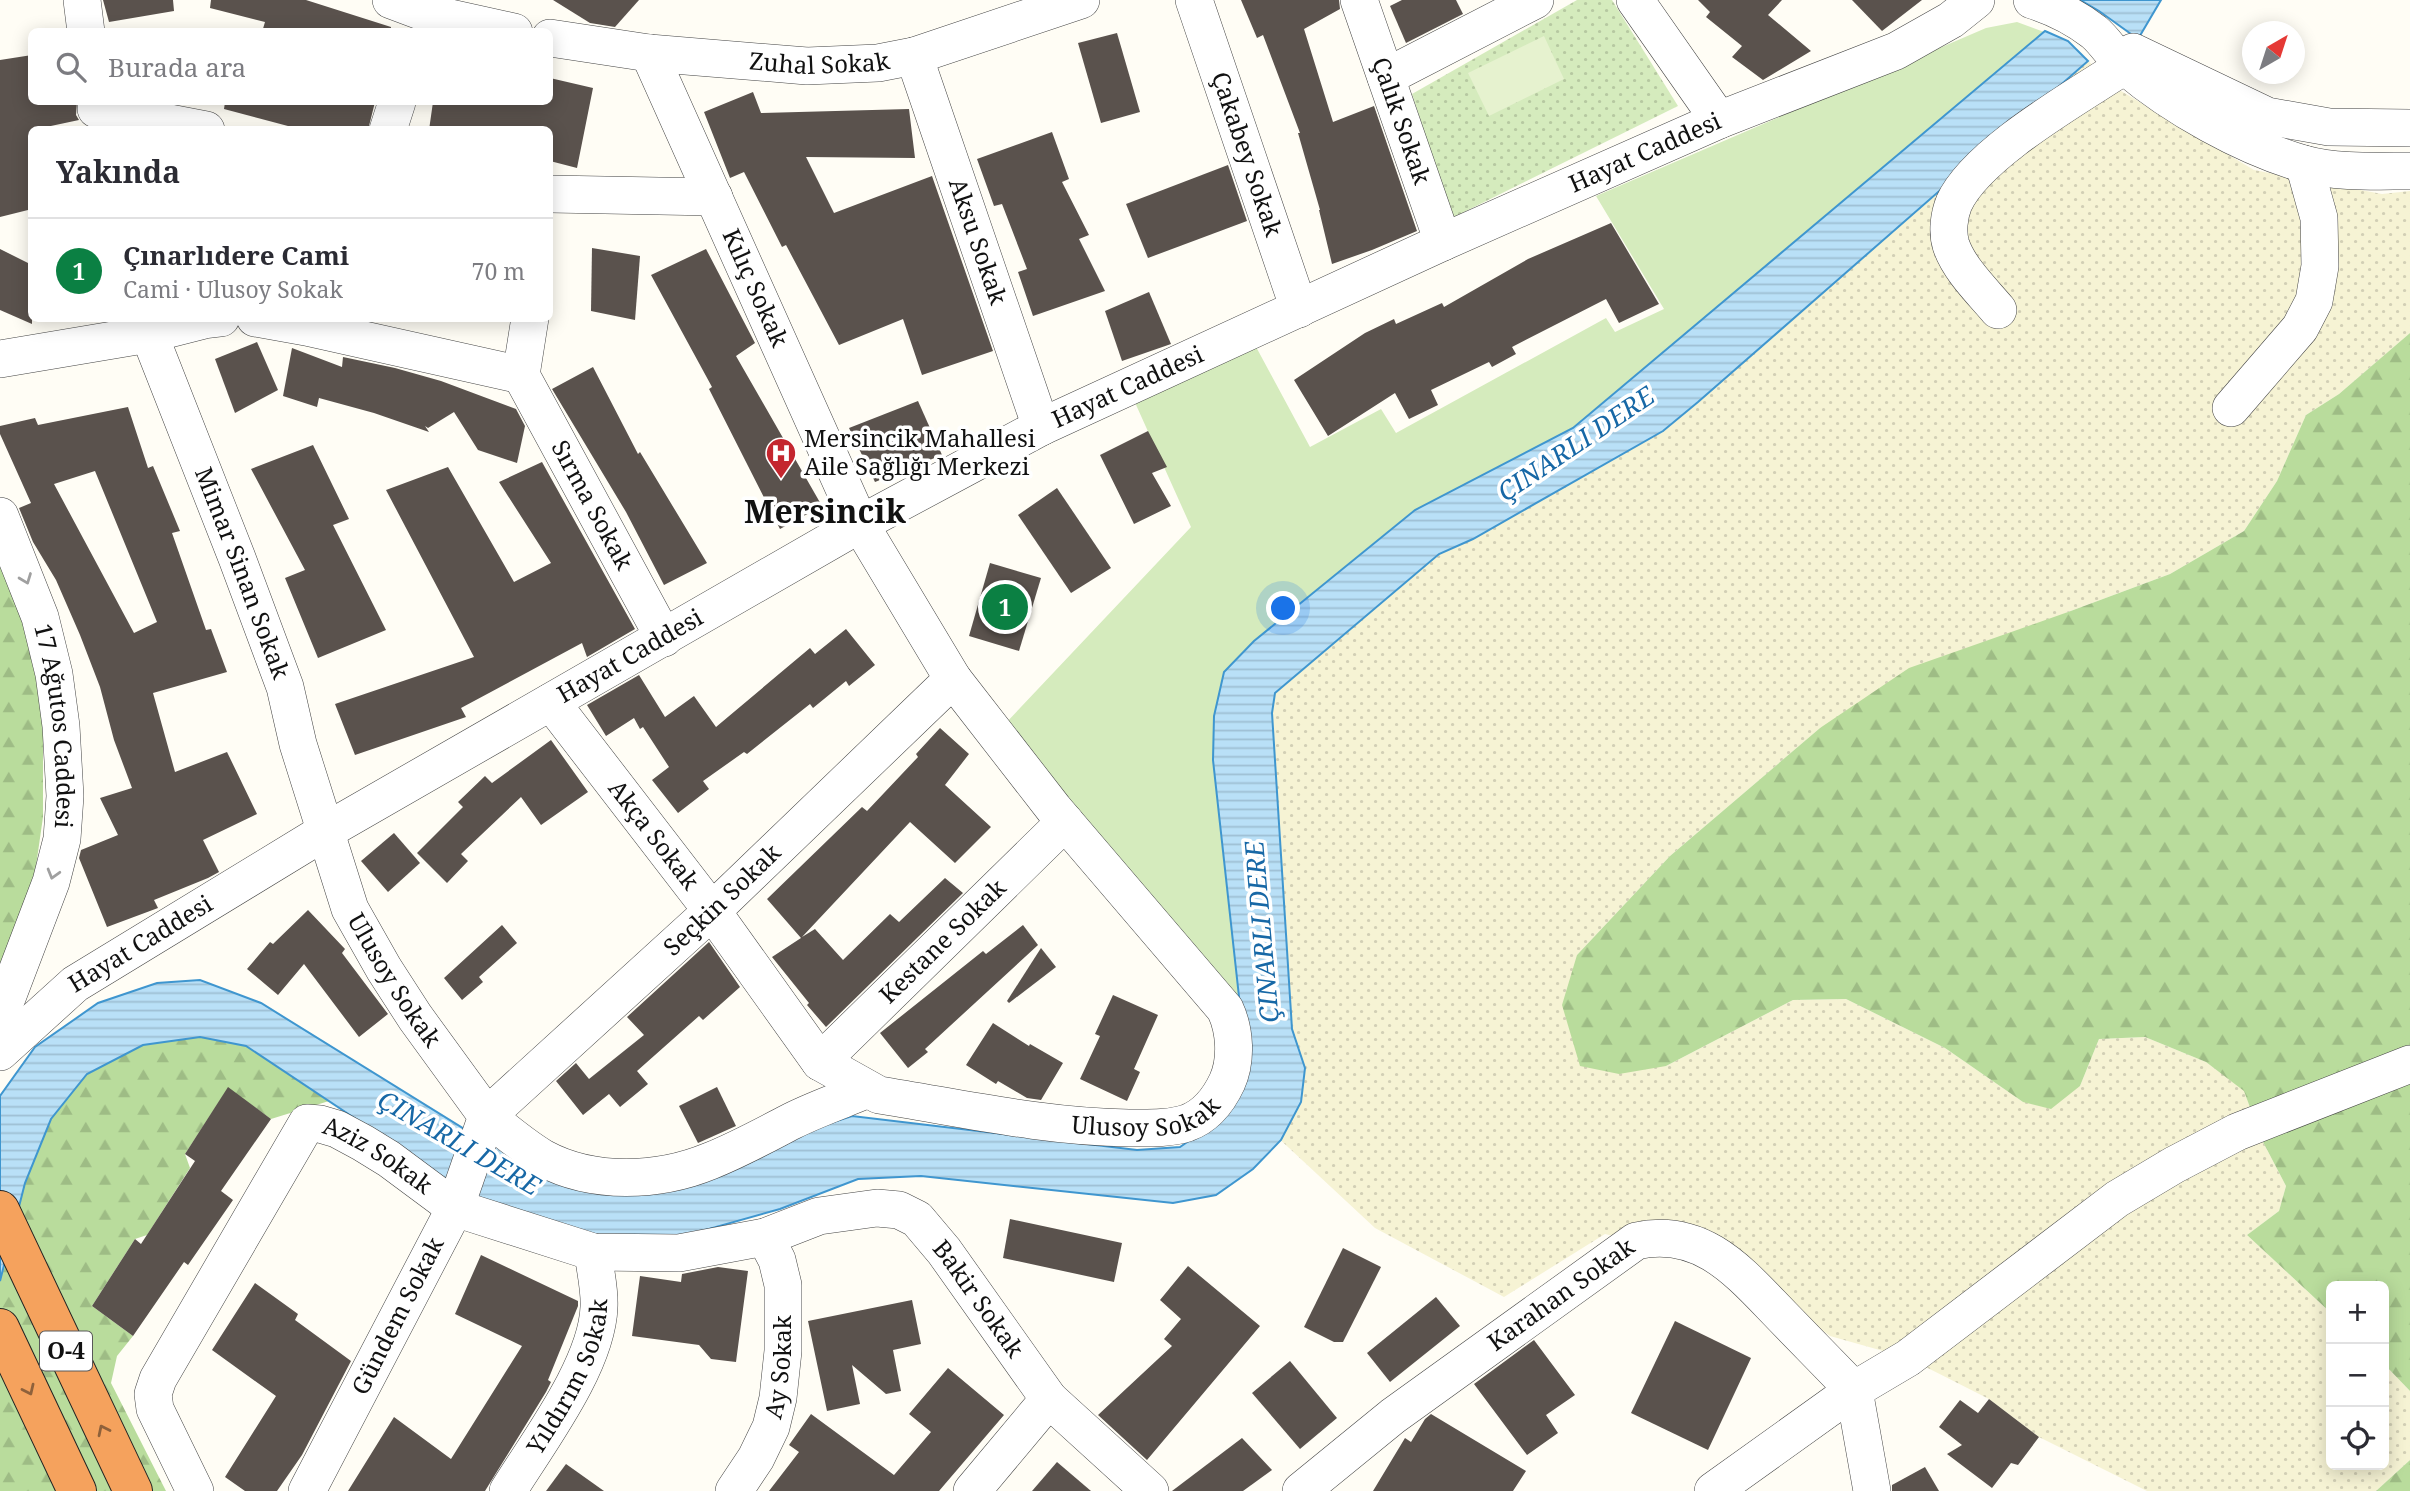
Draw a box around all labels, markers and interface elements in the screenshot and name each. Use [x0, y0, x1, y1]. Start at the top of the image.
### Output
north arrow [2242, 21, 2305, 84]
search box [28, 28, 553, 105]
street label: Zuhal Sokak [748, 43, 893, 81]
icon: search [52, 48, 90, 86]
text: Burada ara [108, 49, 246, 85]
street label: Çalık Sokak [1365, 53, 1440, 189]
street label: Çakabey Sokak [1205, 67, 1291, 241]
street label: Hayat Caddesi [1563, 103, 1726, 199]
text: Yakında [56, 151, 180, 192]
street label: Aksu Sokak [942, 173, 1016, 310]
street label: Kılıç Sokak [716, 223, 797, 353]
text: Çınarlıdere Cami [123, 237, 349, 273]
text: 1 [73, 255, 86, 287]
text: 70 m [472, 255, 525, 287]
text: Cami · Ulusoy Sokak [123, 273, 343, 305]
street label: Hayat Caddesi [1046, 337, 1208, 435]
water label: ÇINARLI DERE [1490, 377, 1662, 509]
place label: Mersincik Mahallesi Aile Sağlığı Merkezi [804, 421, 1036, 482]
street label: Sırma Sokak [544, 434, 642, 576]
hospital icon: Mersincik Mahallesi Aile Sağlığı Merkezi [764, 436, 798, 480]
street label: Mimar Sinan Sokak [188, 462, 299, 684]
district label: Mersincik [744, 489, 907, 532]
one-way arrow [17, 572, 31, 584]
pin: 1 [982, 581, 1028, 633]
your location [1266, 591, 1300, 625]
street label: Hayat Caddesi [551, 600, 709, 710]
street label: 17 Ağutos Caddesi [27, 620, 83, 830]
street label: Akça Sokak [602, 772, 708, 897]
street label: Seçkin Sokak [656, 835, 788, 963]
water label: ÇINARLI DERE [1235, 839, 1287, 1024]
one-way arrow [46, 867, 61, 879]
street label: Kestane Sokak [871, 870, 1013, 1010]
street label: Hayat Caddesi [62, 886, 218, 999]
street label: Ulusoy Sokak [341, 907, 450, 1054]
water label: ÇINARLI DERE [372, 1081, 548, 1204]
street label: Ulusoy Sokak [1070, 1088, 1227, 1143]
street label: Aziz Sokak [319, 1108, 440, 1201]
street label: Karahan Sokak [1480, 1229, 1641, 1358]
street label: Gündem Sokak [343, 1230, 451, 1400]
street label: Bakir Sokak [926, 1232, 1033, 1364]
map controls [2326, 1281, 2389, 1470]
button: + [2326, 1281, 2389, 1344]
street label: Yıldırım Sokak [518, 1297, 614, 1461]
street label: Ay Sokak [756, 1314, 798, 1422]
road number: O-4 [40, 1332, 92, 1370]
button: − [2326, 1344, 2389, 1407]
one-way arrow [21, 1383, 35, 1395]
button: locate [2326, 1407, 2389, 1470]
one-way arrow [97, 1425, 111, 1437]

